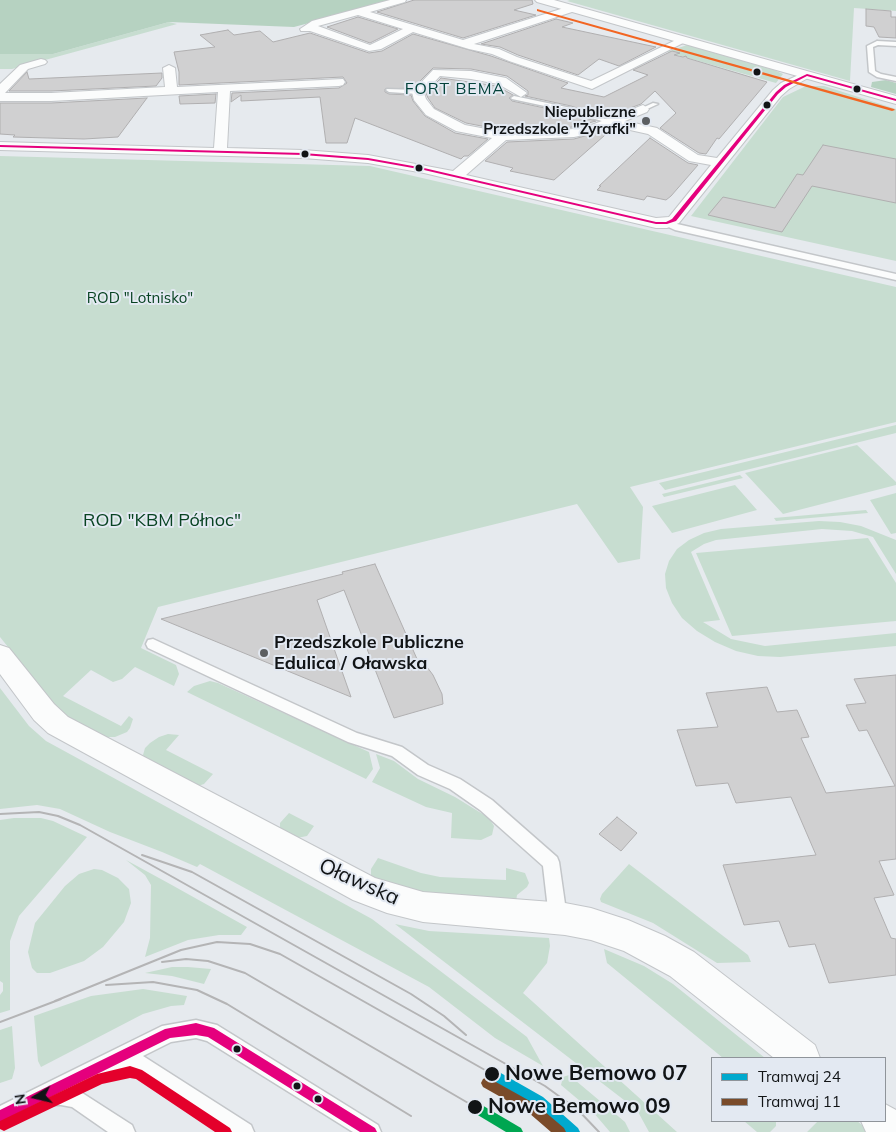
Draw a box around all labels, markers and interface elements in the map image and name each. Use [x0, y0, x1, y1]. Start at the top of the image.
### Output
unlabelled marker [752, 67, 762, 77]
district label: FORT BEMA [404, 79, 506, 99]
unlabelled marker [852, 84, 862, 94]
unlabelled marker [762, 100, 772, 110]
place label: Niepubliczne Przedszkole "Żyrafki" [483, 103, 636, 138]
marker: Niepubliczne Przedszkole "Żyrafki" [640, 115, 652, 127]
unlabelled marker [300, 149, 310, 159]
unlabelled marker [414, 163, 424, 173]
park label: ROD "Lotnisko" [87, 289, 193, 307]
park label: ROD "KBM Północ" [83, 510, 241, 532]
place label: Przedszkole Publiczne Edulica / Oławska [274, 632, 464, 674]
marker: Przedszkole Publiczne Edulica / Oławska [258, 647, 270, 659]
street label: Oławska [315, 853, 403, 911]
unlabelled marker [232, 1044, 242, 1054]
legend [711, 1057, 886, 1122]
place label: Nowe Bemowo 07 [505, 1061, 687, 1087]
marker: Nowe Bemowo 07 [483, 1065, 501, 1083]
text: Tramwaj 24 [758, 1067, 841, 1086]
north arrow [10, 1072, 60, 1122]
unlabelled marker [292, 1081, 302, 1091]
text: Tramwaj 11 [758, 1092, 841, 1111]
text: N [10, 1093, 30, 1106]
unlabelled marker [313, 1094, 323, 1104]
place label: Nowe Bemowo 09 [488, 1094, 670, 1120]
marker: Nowe Bemowo 09 [466, 1098, 484, 1116]

